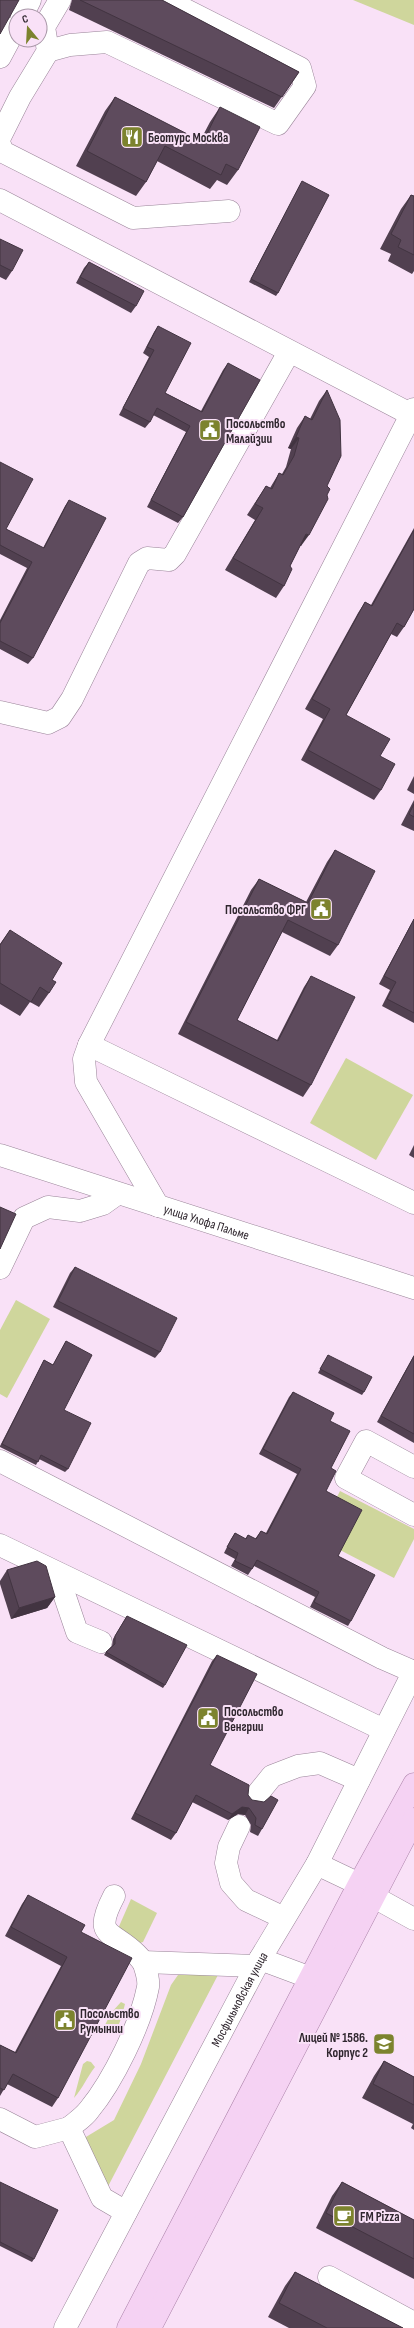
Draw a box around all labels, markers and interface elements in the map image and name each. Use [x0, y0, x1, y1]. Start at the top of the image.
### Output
north arrow [8, 8, 48, 48]
text: С [20, 12, 30, 26]
restaurant icon: Беотурс Москва [119, 124, 145, 150]
place label: Беотурс Москва [148, 130, 228, 146]
place label: Посольство Малайзии [226, 416, 286, 447]
public building icon: Посольство Малайзии [197, 417, 223, 443]
public building icon: Посольство ФРГ [308, 896, 334, 922]
place label: Посольство ФРГ [225, 902, 306, 918]
street label: улица Улофа Пальме [161, 1201, 251, 1244]
place label: Посольство Венгрии [224, 1704, 284, 1735]
public building icon: Посольство Венгрии [195, 1705, 221, 1731]
street label: Мосфильмовская улица [208, 1949, 271, 2050]
place label: Посольство Румынии [80, 2006, 140, 2037]
public building icon: Посольство Румынии [52, 2007, 78, 2033]
place label: Лицей № 1586. Корпус 2 [298, 2030, 368, 2061]
school or university icon: Лицей № 1586. Корпус 2 [371, 2031, 397, 2057]
cafe icon: FM Pizza [331, 2203, 357, 2229]
place label: FM Pizza [360, 2209, 400, 2225]

